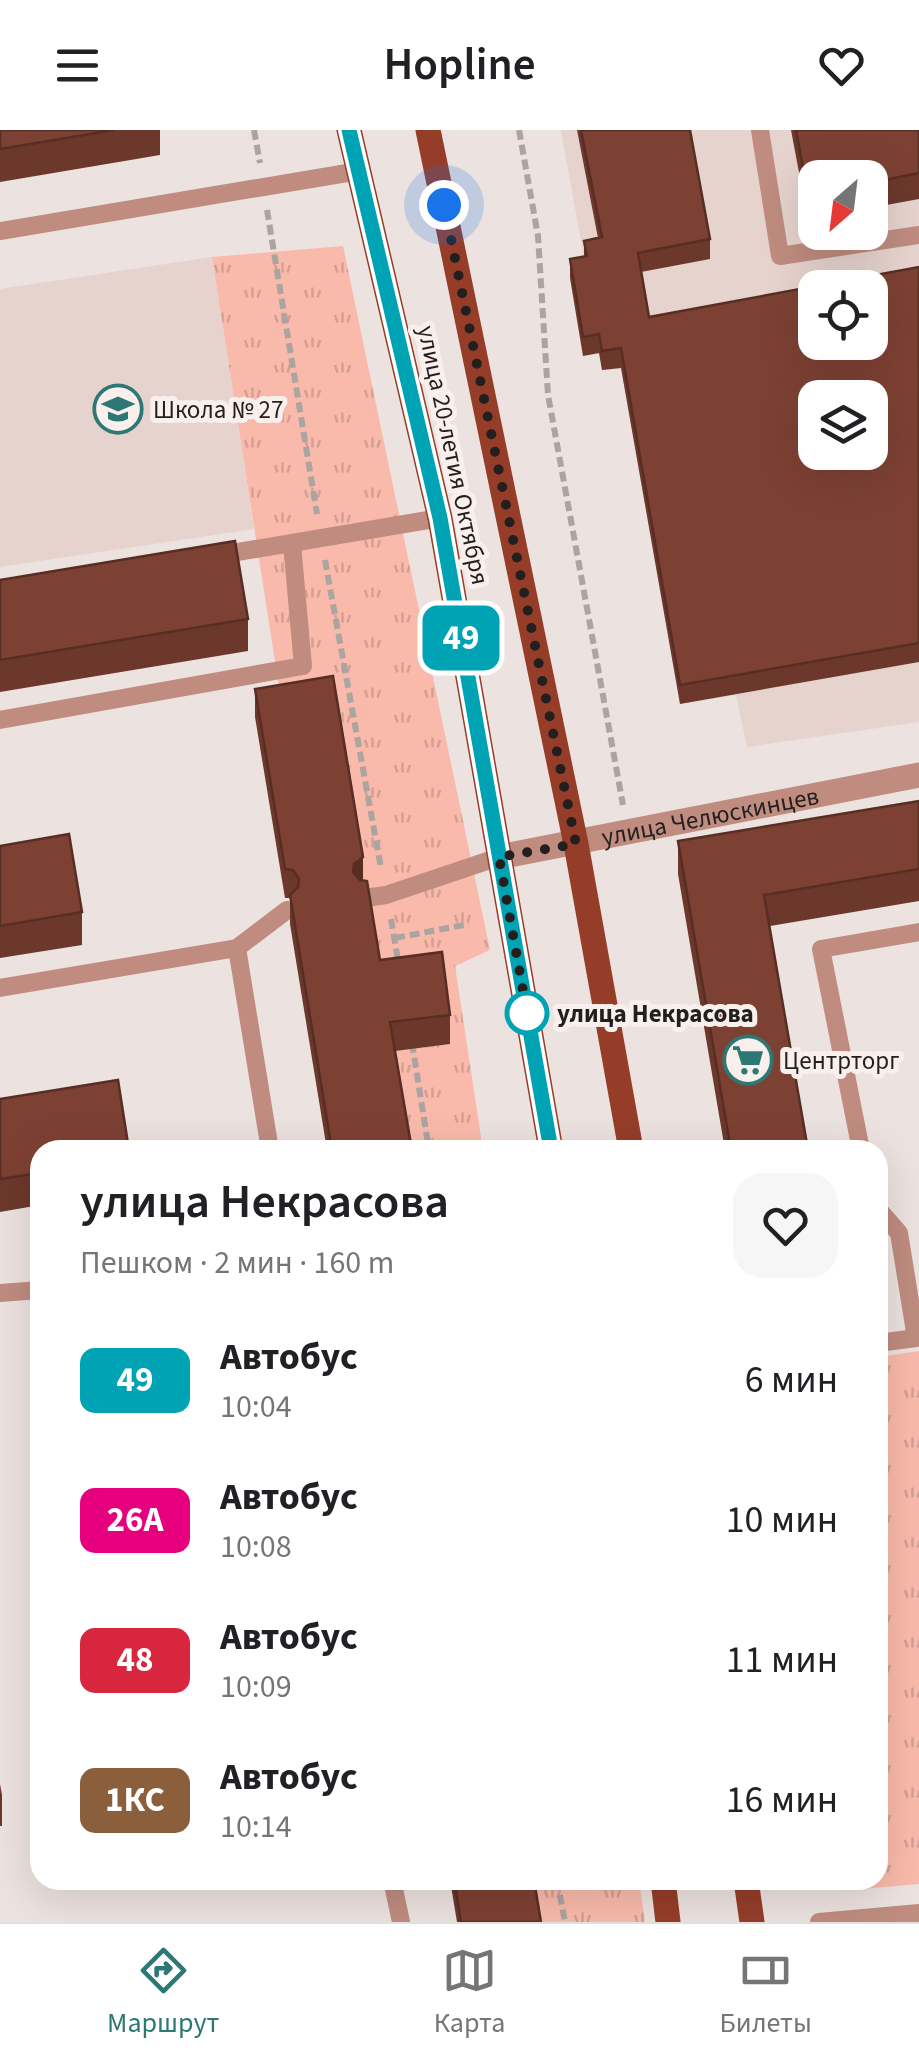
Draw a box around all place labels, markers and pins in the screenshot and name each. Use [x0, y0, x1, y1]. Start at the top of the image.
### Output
school or university icon: Школа № 27 [92, 383, 144, 435]
place label: Школа № 27 [153, 392, 283, 428]
marker: улица Некрасова [506, 992, 548, 1034]
place label: улица Некрасова [557, 996, 754, 1032]
supermarket icon: Центрторг [722, 1034, 774, 1086]
place label: Центрторг [783, 1043, 899, 1079]

